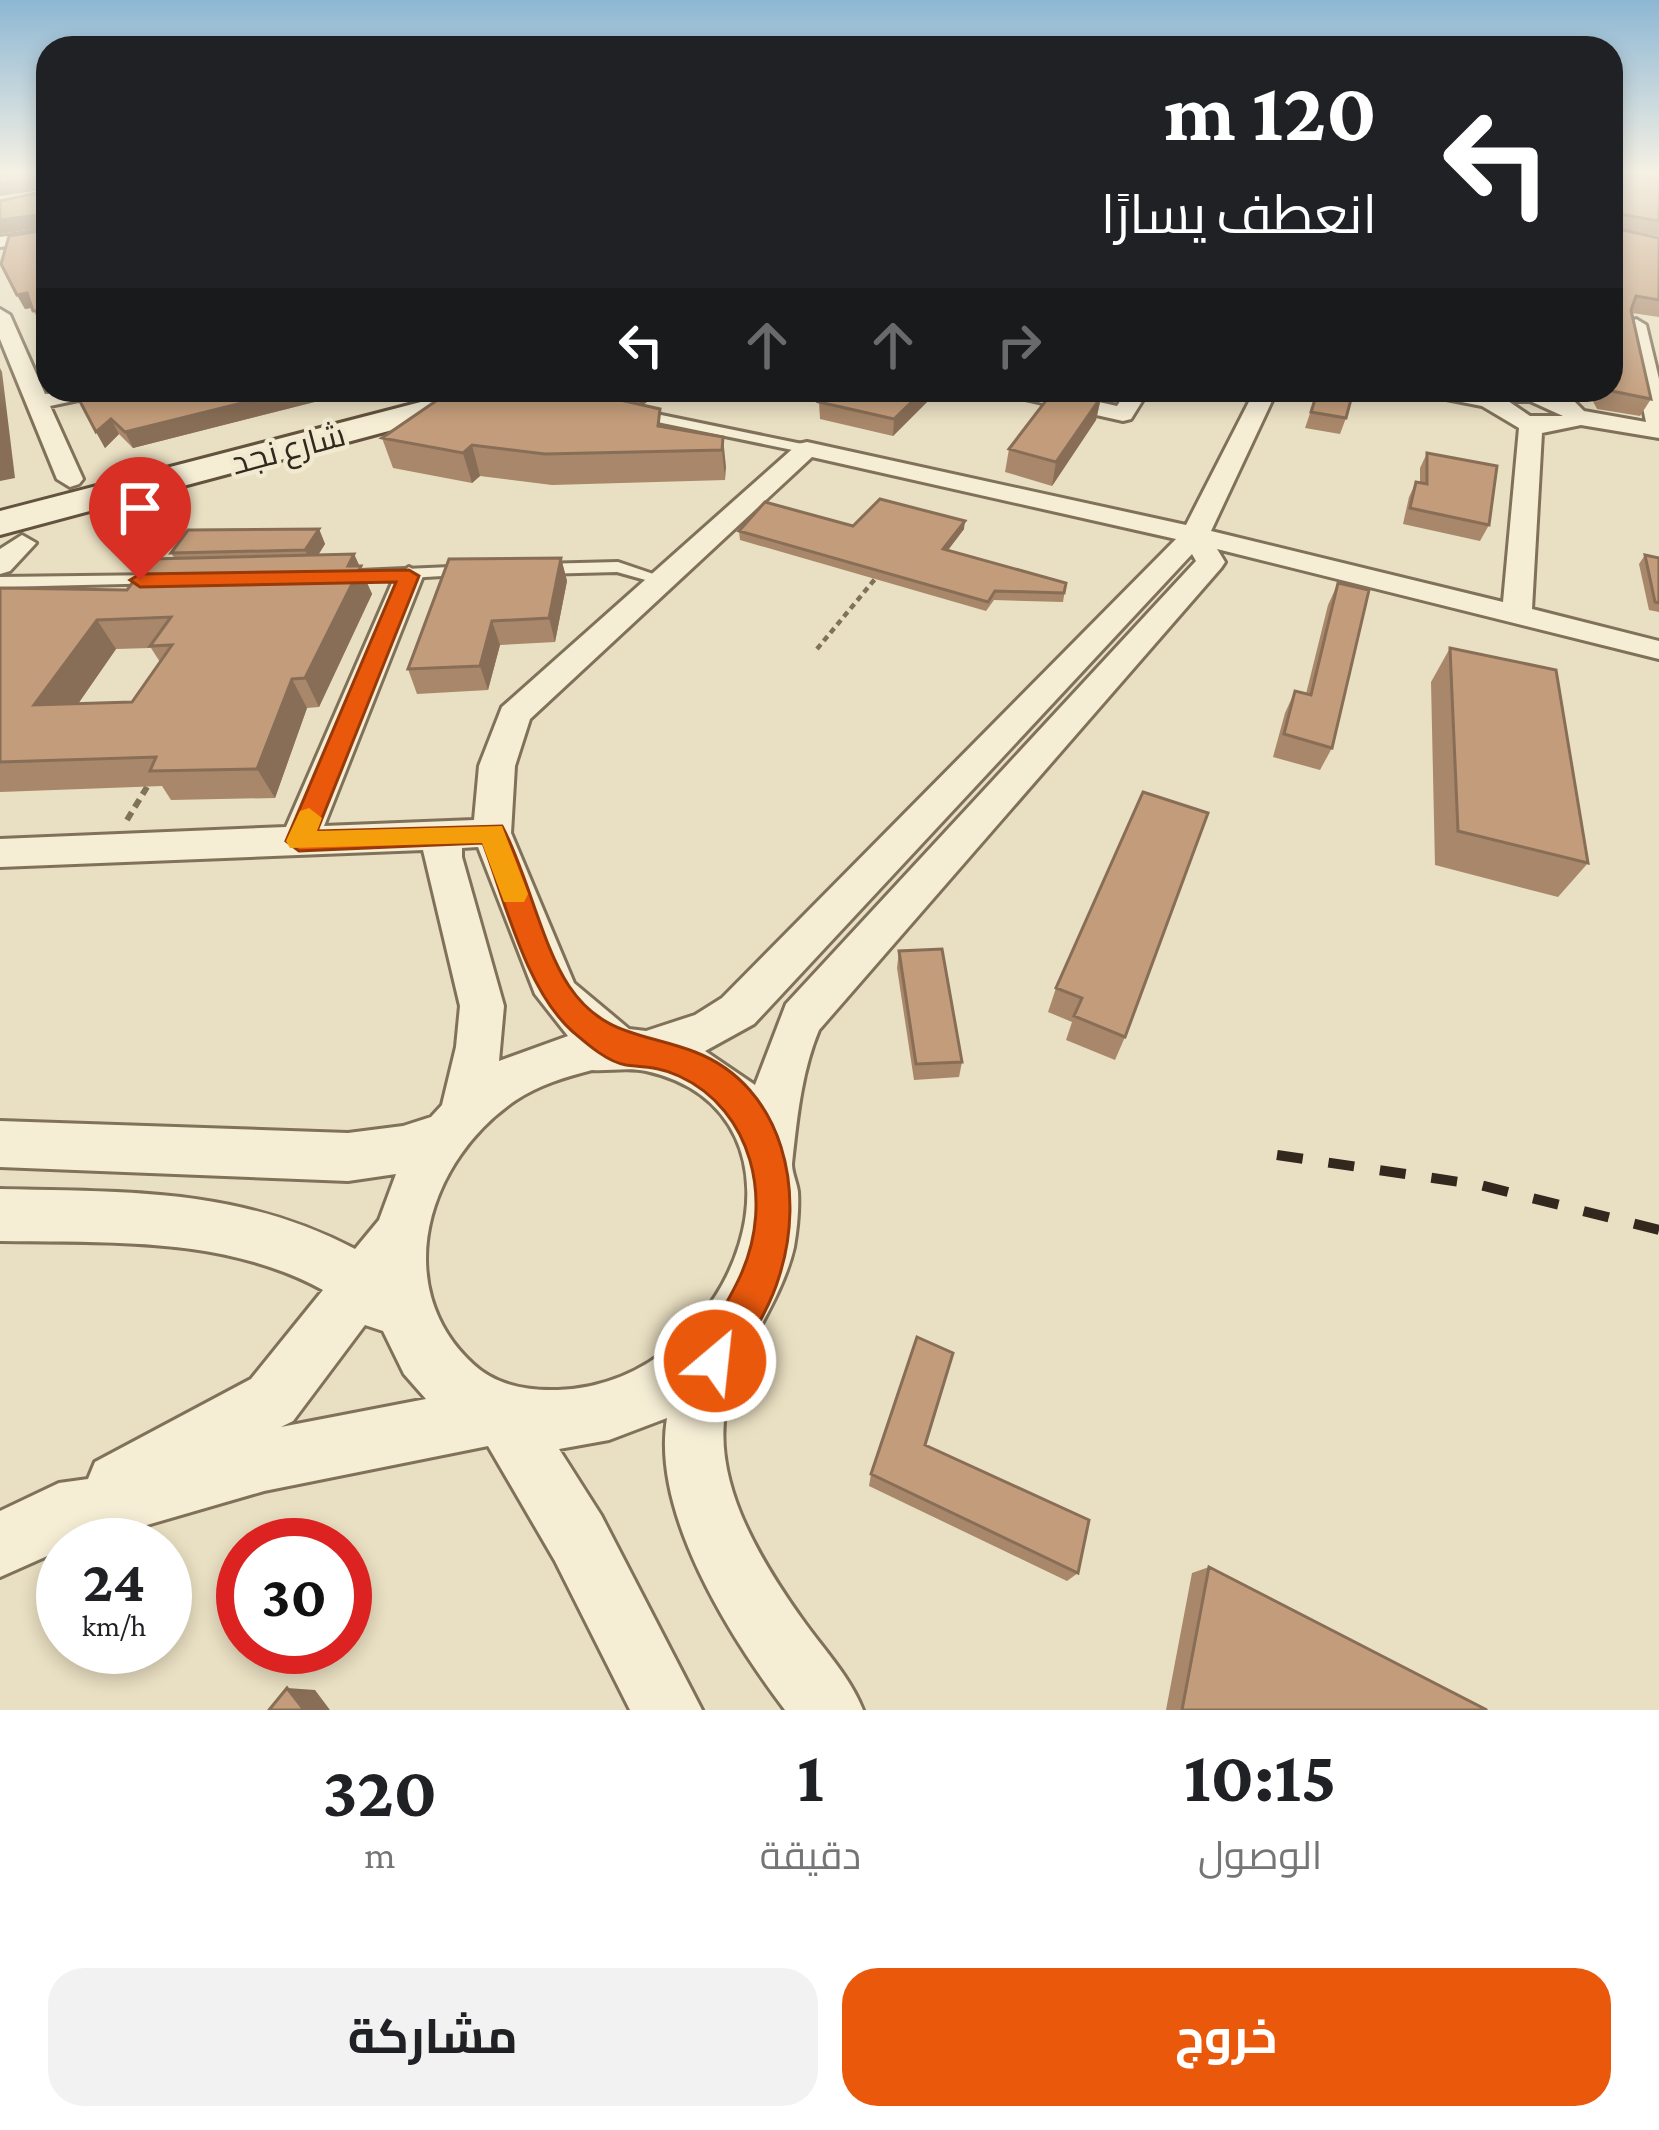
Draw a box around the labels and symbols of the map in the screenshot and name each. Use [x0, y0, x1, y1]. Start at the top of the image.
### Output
street label: شارع نجد [227, 416, 350, 485]
pin [89, 457, 191, 580]
position arrow [652, 1298, 778, 1424]
speed limit sign: 30 [216, 1518, 372, 1674]

